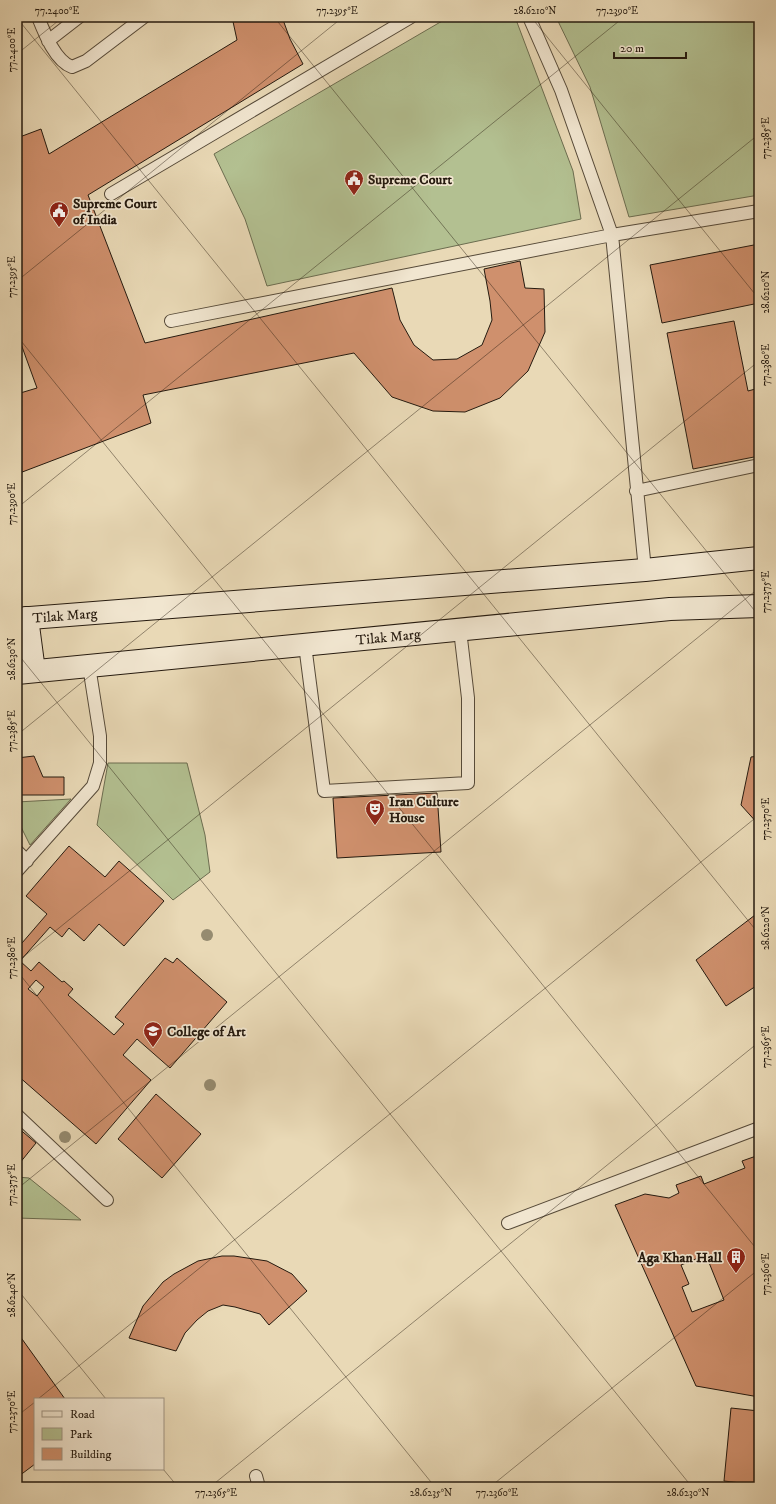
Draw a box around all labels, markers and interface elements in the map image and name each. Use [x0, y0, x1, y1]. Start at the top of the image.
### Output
text: 77.2400°E [35, 5, 79, 17]
text: 77.2395°E [316, 5, 358, 17]
text: 28.6210°N [514, 5, 556, 17]
text: 77.2390°E [596, 5, 638, 17]
text: 77.2400°E [6, 28, 18, 72]
scale bar [614, 34, 686, 60]
text: 20 m [620, 41, 644, 56]
text: 77.2385°E [760, 117, 772, 159]
public building icon: Supreme Court [343, 168, 365, 196]
place label: Supreme Court [368, 171, 452, 189]
place label: Supreme Court of India [73, 195, 157, 229]
public building icon: Supreme Court of India [48, 200, 70, 228]
text: 77.2395°E [6, 256, 18, 298]
text: 28.6210°N [760, 271, 772, 313]
text: 77.2380°E [760, 344, 772, 386]
text: 77.2390°E [6, 483, 18, 525]
text: 77.2375°E [760, 571, 772, 613]
street label: Tilak Marg [32, 605, 98, 628]
street label: Tilak Marg [355, 625, 422, 650]
text: 28.6230°N [6, 638, 18, 680]
text: 77.2385°E [6, 710, 18, 752]
place label: Iran Culture House [389, 793, 459, 827]
theatre icon: Iran Culture House [364, 798, 386, 826]
text: 77.2370°E [760, 798, 772, 840]
text: 28.6220°N [760, 906, 772, 950]
text: 77.2380°E [6, 937, 18, 979]
school or university icon: College of Art [142, 1020, 164, 1048]
place label: College of Art [167, 1023, 246, 1041]
text: 77.2365°E [760, 1026, 772, 1068]
text: 77.2375°E [6, 1164, 18, 1206]
building icon: Aga Khan Hall [725, 1246, 747, 1274]
place label: Aga Khan Hall [637, 1249, 723, 1267]
text: 77.2360°E [760, 1253, 772, 1295]
text: 28.6240°N [6, 1273, 18, 1317]
text: 77.2370°E [6, 1391, 18, 1433]
legend [34, 1398, 164, 1470]
text: Road [70, 1407, 95, 1422]
text: Park [70, 1427, 92, 1442]
text: Building [70, 1447, 111, 1462]
text: 77.2365°E [195, 1487, 237, 1499]
text: 28.6235°N [410, 1487, 452, 1499]
text: 77.2360°E [476, 1487, 518, 1499]
text: 28.6230°N [667, 1487, 709, 1499]

